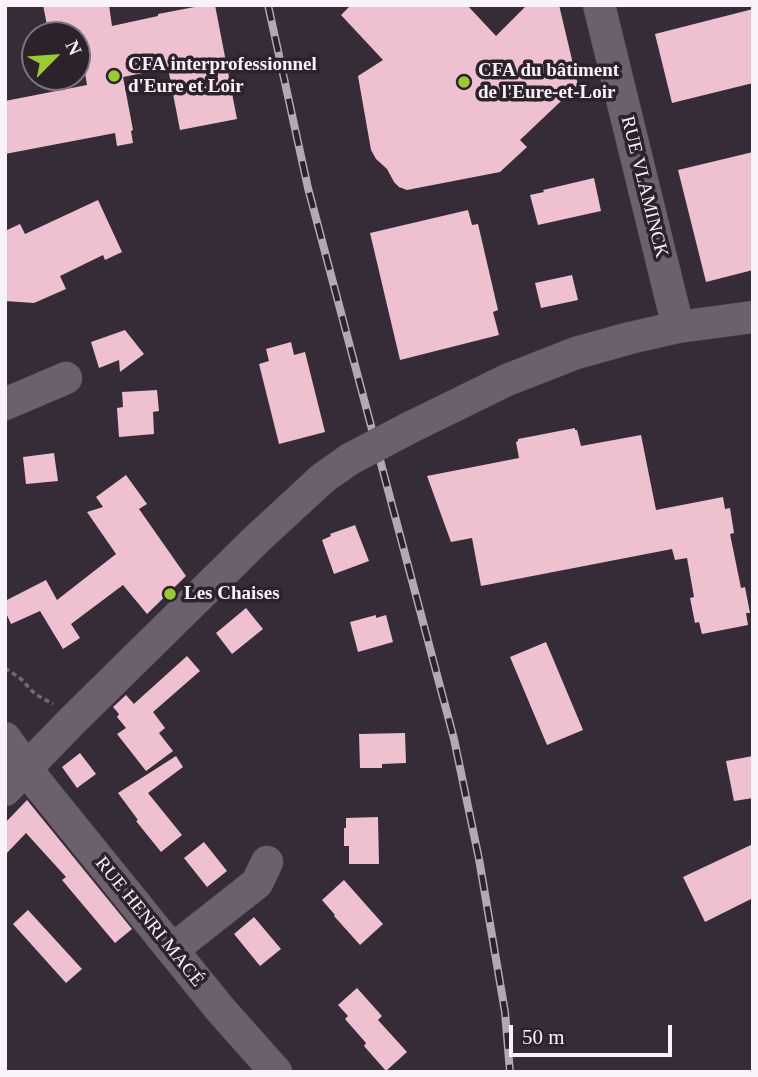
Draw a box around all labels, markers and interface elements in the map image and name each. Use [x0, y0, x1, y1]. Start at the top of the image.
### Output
north arrow [21, 21, 91, 91]
text: N [61, 37, 86, 58]
place label: CFA interprofessionnel d'Eure et Loir [128, 54, 317, 98]
place label: CFA du bâtiment de l'Eure-et-Loir [478, 60, 619, 104]
marker: CFA interprofessionnel d'Eure et Loir [106, 68, 122, 84]
marker: CFA du bâtiment de l'Eure-et-Loir [456, 74, 472, 90]
street label: RUE VLAMINCK [615, 114, 673, 260]
place label: Les Chaises [184, 583, 280, 605]
marker: Les Chaises [162, 586, 178, 602]
street label: RUE HENRI MACÉ [90, 852, 208, 992]
scale bar [513, 1010, 676, 1054]
text: 50 m [522, 1025, 565, 1049]

